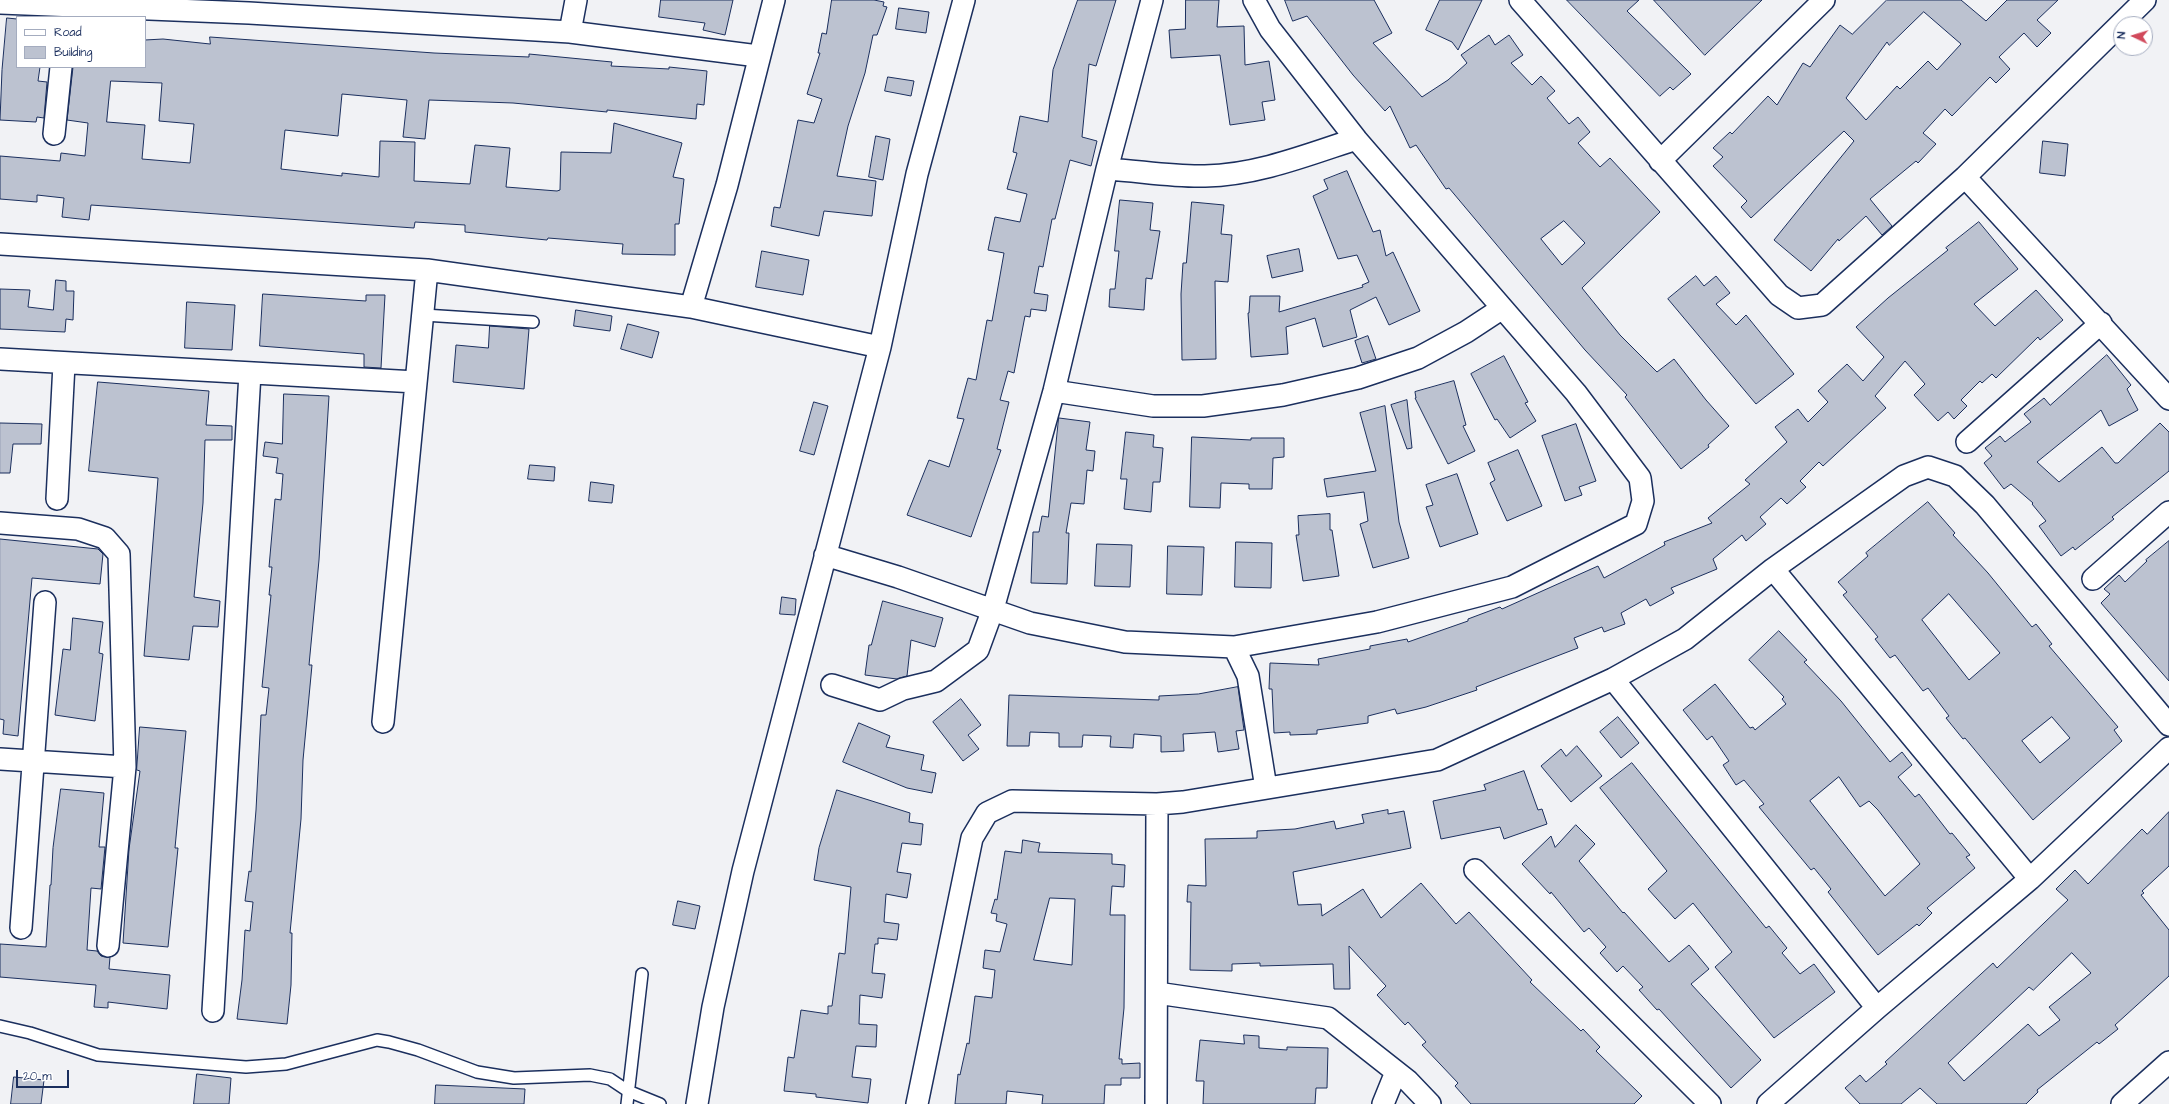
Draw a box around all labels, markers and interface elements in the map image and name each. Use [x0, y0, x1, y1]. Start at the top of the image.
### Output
legend [16, 16, 146, 68]
north arrow [2113, 16, 2153, 56]
text: Road [54, 24, 82, 41]
text: N [2114, 31, 2129, 39]
text: Building [54, 44, 92, 61]
scale bar [18, 1062, 71, 1088]
text: 20 m [23, 1068, 52, 1085]

